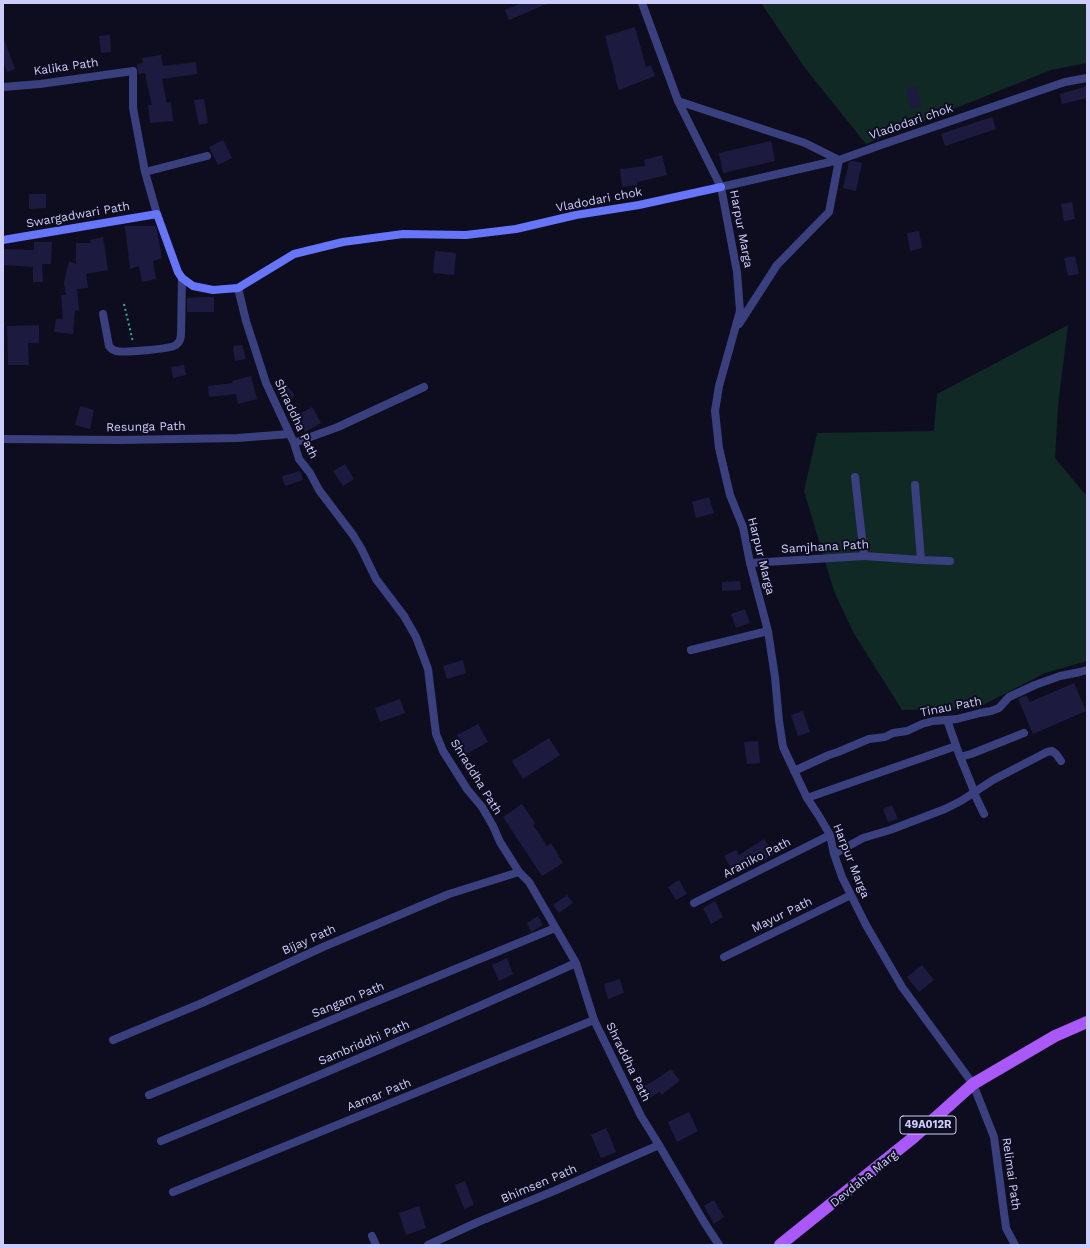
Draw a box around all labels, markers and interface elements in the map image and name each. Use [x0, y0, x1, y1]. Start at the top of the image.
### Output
street label: Kalika Path [33, 55, 99, 79]
street label: Vladodari chok [867, 101, 955, 143]
street label: Vladodari chok [555, 185, 643, 215]
street label: Harpur Marga [726, 189, 756, 269]
street label: Swargadwari Path [25, 199, 131, 231]
street label: Shraddha Path [271, 377, 321, 461]
street label: Resunga Path [106, 419, 186, 435]
street label: Harpur Marga [744, 516, 778, 596]
street label: Samjhana Path [781, 538, 869, 556]
street label: Tinau Path [919, 694, 983, 720]
street label: Shraddha Path [447, 737, 505, 817]
street label: Harpur Marga [830, 822, 872, 900]
street label: Araniko Path [721, 835, 793, 881]
street label: Mayur Path [749, 894, 815, 936]
street label: Bijay Path [280, 922, 338, 958]
street label: Sangam Path [310, 979, 386, 1021]
street label: Sambriddhi Path [316, 1017, 412, 1069]
street label: Shraddha Path [603, 1020, 653, 1104]
street label: Aamar Path [345, 1076, 413, 1114]
road number: 49A012R [900, 1116, 956, 1134]
street label: Relimai Path [999, 1137, 1023, 1211]
street label: Devdaha Marg [828, 1148, 900, 1210]
street label: Bhimsen Path [499, 1162, 579, 1206]

